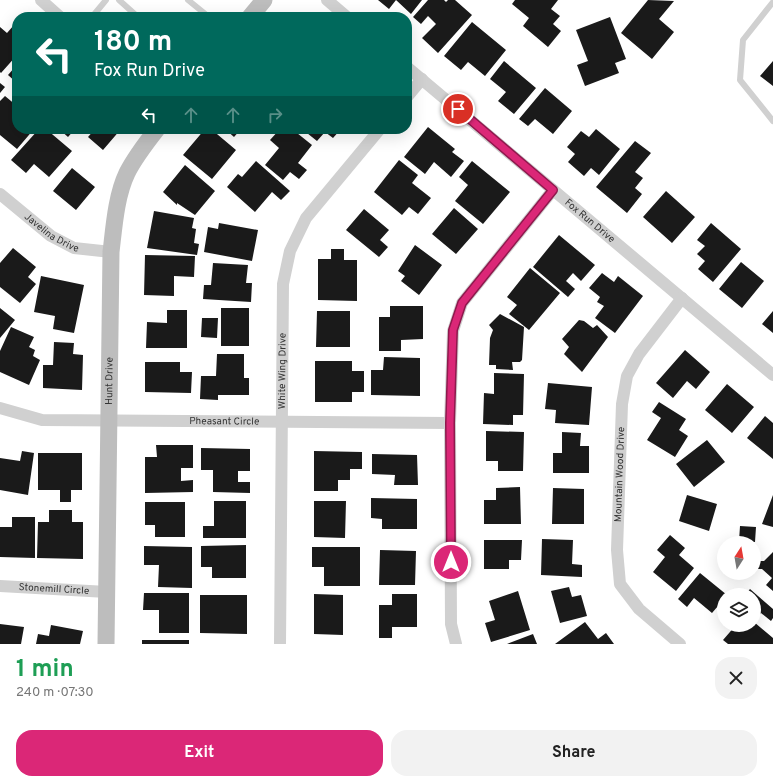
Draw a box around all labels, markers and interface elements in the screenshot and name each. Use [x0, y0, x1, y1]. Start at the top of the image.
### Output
text: 180 m [94, 25, 172, 61]
icon: left [28, 28, 80, 80]
text: Fox Run Drive [94, 60, 205, 83]
pin [441, 92, 475, 126]
icon: arrive [447, 98, 469, 120]
icon: left [138, 104, 160, 126]
icon: ahead [180, 104, 202, 126]
icon: ahead [222, 104, 244, 126]
icon: right [264, 104, 286, 126]
street label: Fox Run Drive [562, 196, 618, 246]
street label: Javelina Drive [22, 210, 79, 255]
street label: White Wing Drive [275, 333, 289, 409]
street label: Hunt Drive [103, 357, 116, 405]
street label: Pheasant Circle [189, 415, 259, 428]
street label: Mountain Wood Drive [611, 427, 628, 522]
north arrow [717, 536, 761, 580]
map controls [717, 536, 761, 632]
position arrow [430, 541, 472, 583]
street label: Stonemill Circle [18, 581, 90, 597]
button: layers [717, 588, 761, 632]
text: 1 min [16, 655, 74, 685]
button: close [715, 657, 757, 699]
text: 240 m · 07:30 [16, 685, 94, 701]
button: Exit [16, 730, 383, 776]
button: Share [391, 730, 757, 776]

